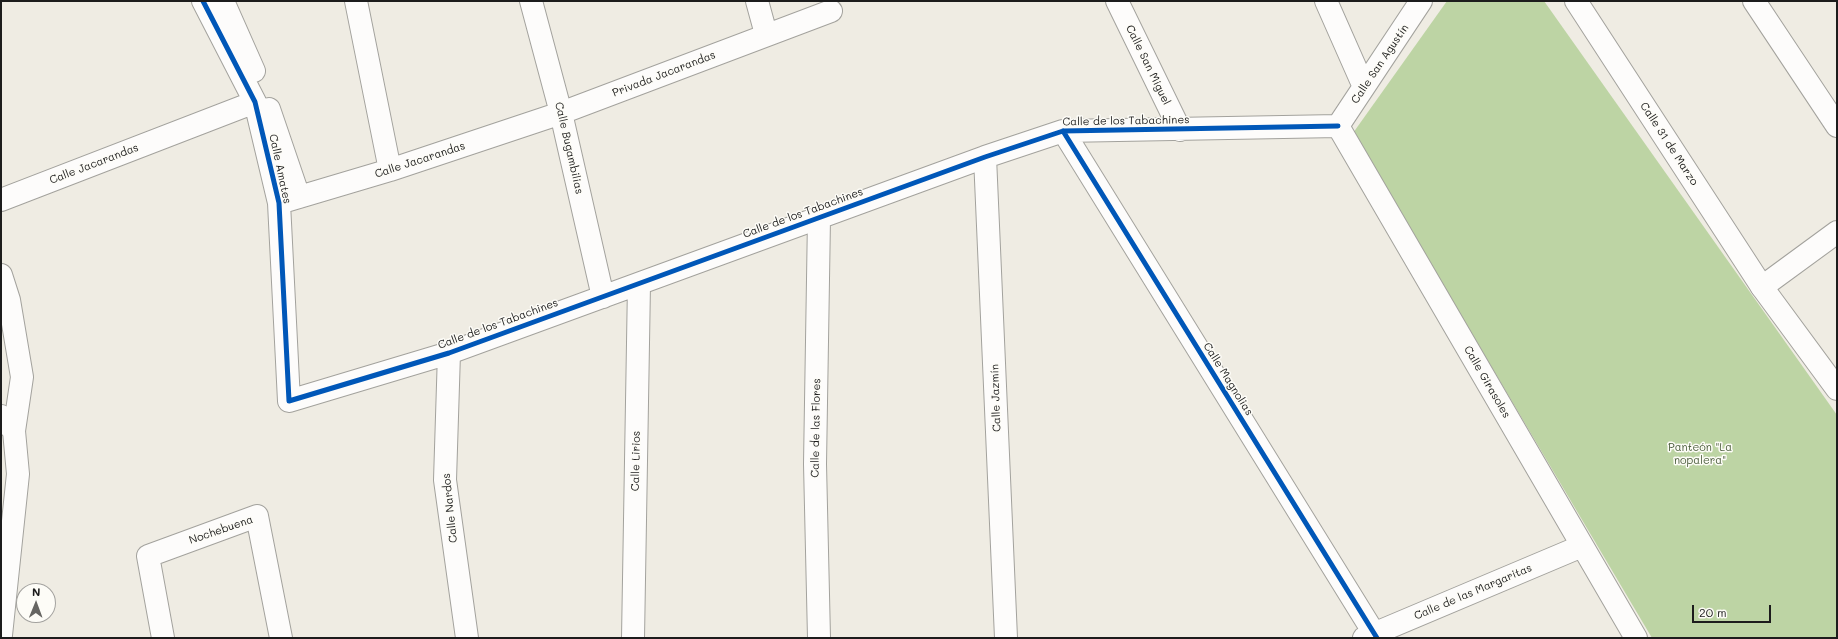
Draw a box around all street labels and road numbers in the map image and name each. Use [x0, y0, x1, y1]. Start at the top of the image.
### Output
street label: Calle San Agustín [1349, 22, 1411, 106]
street label: Calle San Miguel [1123, 23, 1173, 107]
street label: Privada Jacarandas [611, 48, 717, 100]
street label: Calle 31 de Marzo [1637, 100, 1701, 188]
street label: Calle Bugambilias [552, 101, 586, 195]
street label: Calle de los Tabachines [1062, 113, 1190, 129]
street label: Calle Amates [266, 133, 294, 205]
street label: Calle Jacarandas [373, 139, 467, 181]
street label: Calle Jacarandas [48, 141, 140, 187]
street label: Calle de los Tabachines [741, 185, 865, 241]
street label: Calle de los Tabachines [436, 296, 560, 352]
street label: Calle Magnolias [1200, 340, 1256, 418]
street label: Calle Girasoles [1461, 344, 1513, 420]
street label: Calle Jazmín [988, 364, 1004, 432]
street label: Calle de las Flores [809, 378, 823, 478]
street label: Calle Lirios [629, 431, 643, 491]
street label: Calle Nardos [440, 473, 460, 543]
street label: Nochebuena [187, 513, 255, 547]
street label: Calle de las Margaritas [1412, 561, 1534, 623]

